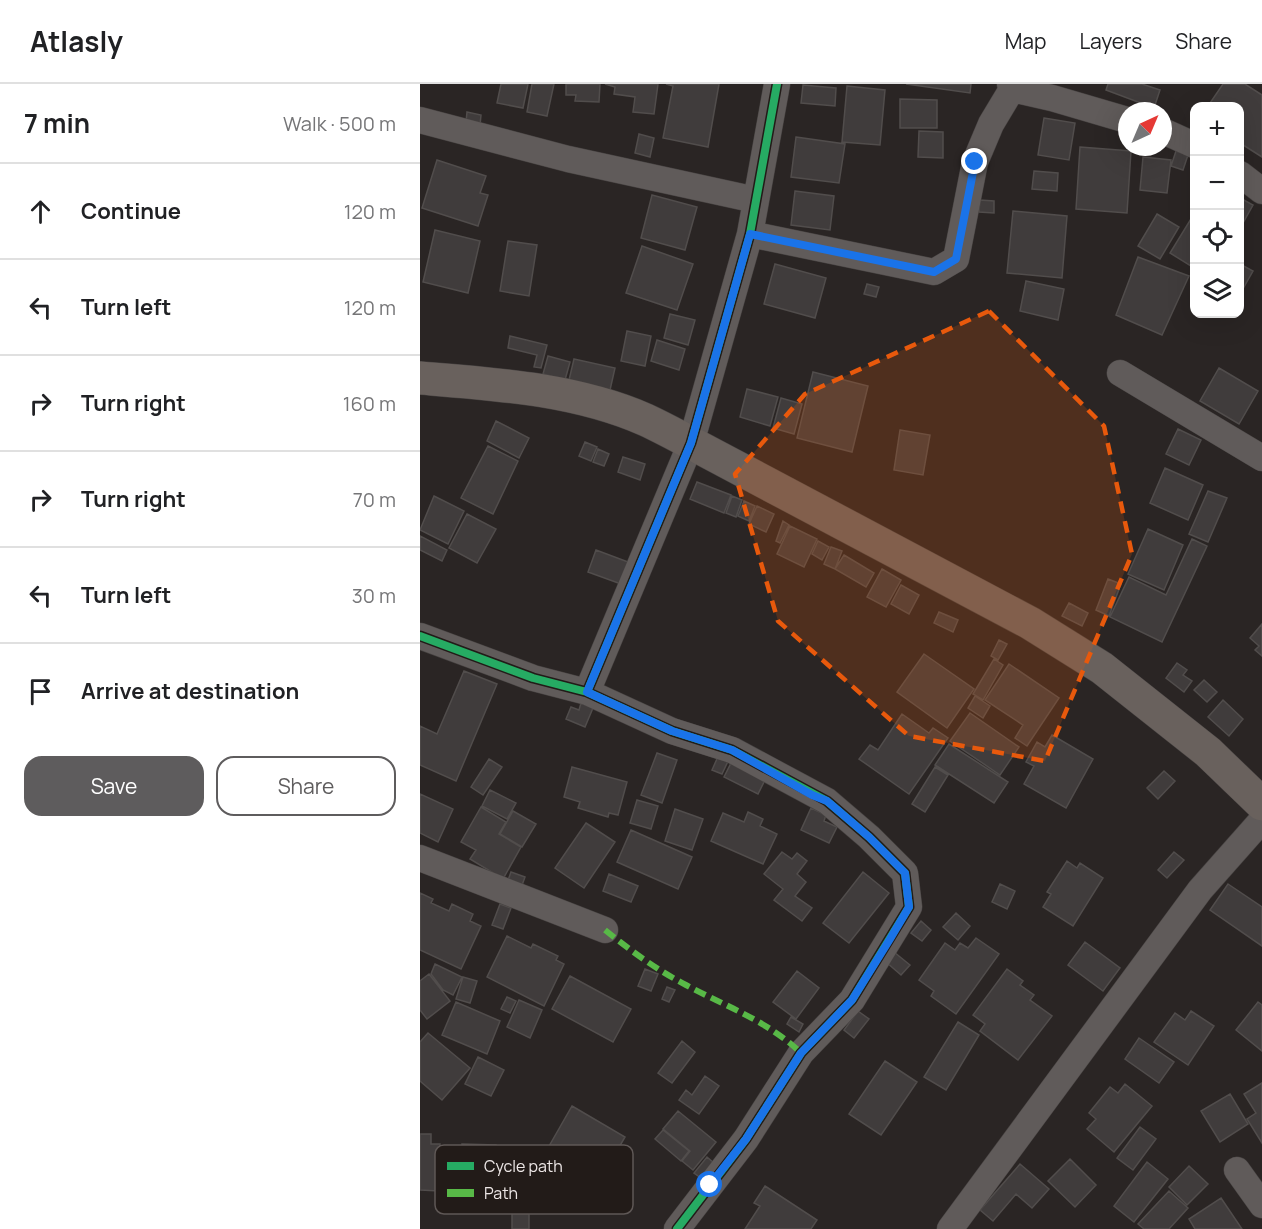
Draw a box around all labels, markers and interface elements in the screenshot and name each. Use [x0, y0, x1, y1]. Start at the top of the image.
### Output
text: Atlasly [30, 22, 123, 60]
text: Map [1005, 27, 1046, 55]
text: Layers [1079, 27, 1142, 55]
text: Share [1175, 27, 1232, 55]
north arrow [1118, 102, 1172, 156]
map controls [1190, 102, 1244, 318]
button: + [1190, 102, 1244, 156]
text: 7 min [24, 105, 90, 141]
text: Walk · 500 m [283, 110, 396, 137]
route end [961, 148, 987, 174]
button: − [1190, 156, 1244, 210]
icon: ahead [24, 195, 57, 228]
text: Continue [81, 196, 181, 226]
text: 120 m [344, 198, 396, 225]
button: locate [1190, 210, 1244, 264]
button: layers [1190, 264, 1244, 318]
icon: left [24, 291, 57, 324]
text: Turn left [81, 292, 171, 322]
text: 120 m [344, 294, 396, 321]
icon: right [24, 387, 57, 420]
text: Turn right [81, 388, 186, 418]
text: 160 m [343, 390, 396, 417]
icon: right [24, 483, 57, 516]
text: Turn right [81, 484, 186, 514]
text: 70 m [353, 486, 396, 513]
icon: left [24, 579, 57, 612]
text: Turn left [81, 580, 171, 610]
text: 30 m [352, 582, 396, 609]
icon: arrive [24, 675, 57, 708]
text: Arrive at destination [81, 676, 299, 706]
button: Save [24, 756, 204, 816]
button: Share [216, 756, 396, 816]
legend [435, 1145, 633, 1214]
text: Cycle path [484, 1155, 563, 1177]
route start [696, 1171, 722, 1197]
text: Path [484, 1182, 518, 1204]

